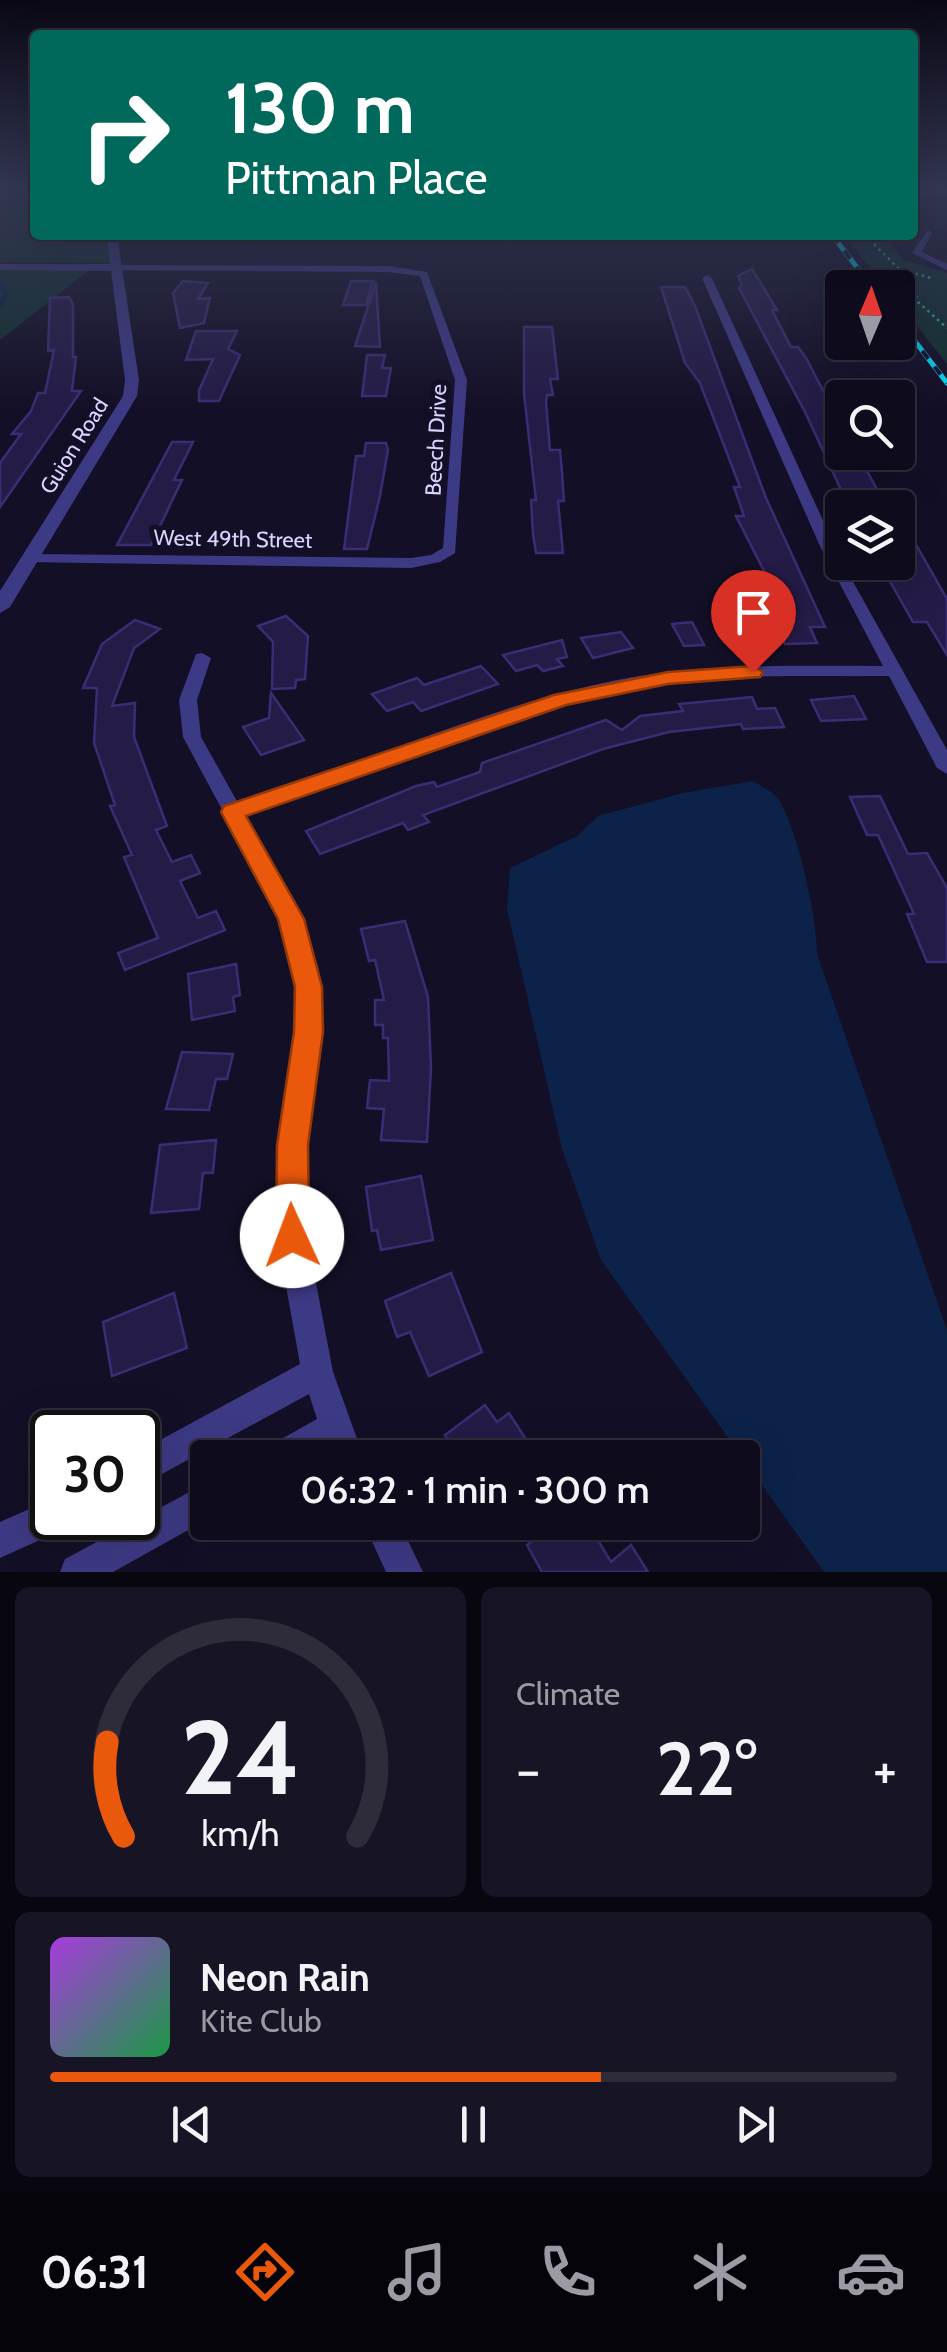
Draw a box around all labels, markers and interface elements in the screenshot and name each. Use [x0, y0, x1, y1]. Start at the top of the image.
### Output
text: 130 m [225, 65, 415, 151]
icon: right [60, 70, 190, 200]
text: Pittman Place [225, 151, 488, 205]
north arrow [825, 270, 915, 360]
map controls [825, 270, 915, 580]
button: search [825, 380, 915, 470]
street label: Beech Drive [420, 383, 452, 497]
street label: Guion Road [34, 393, 114, 499]
button: layers [825, 490, 915, 580]
street label: West 49th Street [153, 524, 313, 554]
pin [711, 570, 796, 673]
icon: arrive [726, 585, 781, 640]
position arrow [240, 1184, 344, 1288]
speed limit sign: 30 [30, 1410, 160, 1540]
text: 06:32 · 1 min · 300 m [300, 1466, 650, 1513]
text: Climate [516, 1674, 620, 1713]
text: 24 [181, 1694, 300, 1820]
text: 22° [656, 1723, 757, 1814]
text: − [516, 1736, 540, 1803]
text: + [873, 1736, 897, 1803]
text: km/h [201, 1812, 280, 1855]
text: Neon Rain [200, 1954, 370, 2001]
text: Kite Club [200, 2001, 322, 2040]
icon: previous [164, 2097, 219, 2152]
icon: pause [446, 2097, 501, 2152]
icon: next [728, 2097, 783, 2152]
icon: directions [230, 2237, 300, 2307]
icon: music [382, 2237, 452, 2307]
icon: phone [533, 2237, 603, 2307]
icon: climate [685, 2237, 755, 2307]
icon: car [836, 2237, 906, 2307]
text: 06:31 [41, 2245, 149, 2299]

